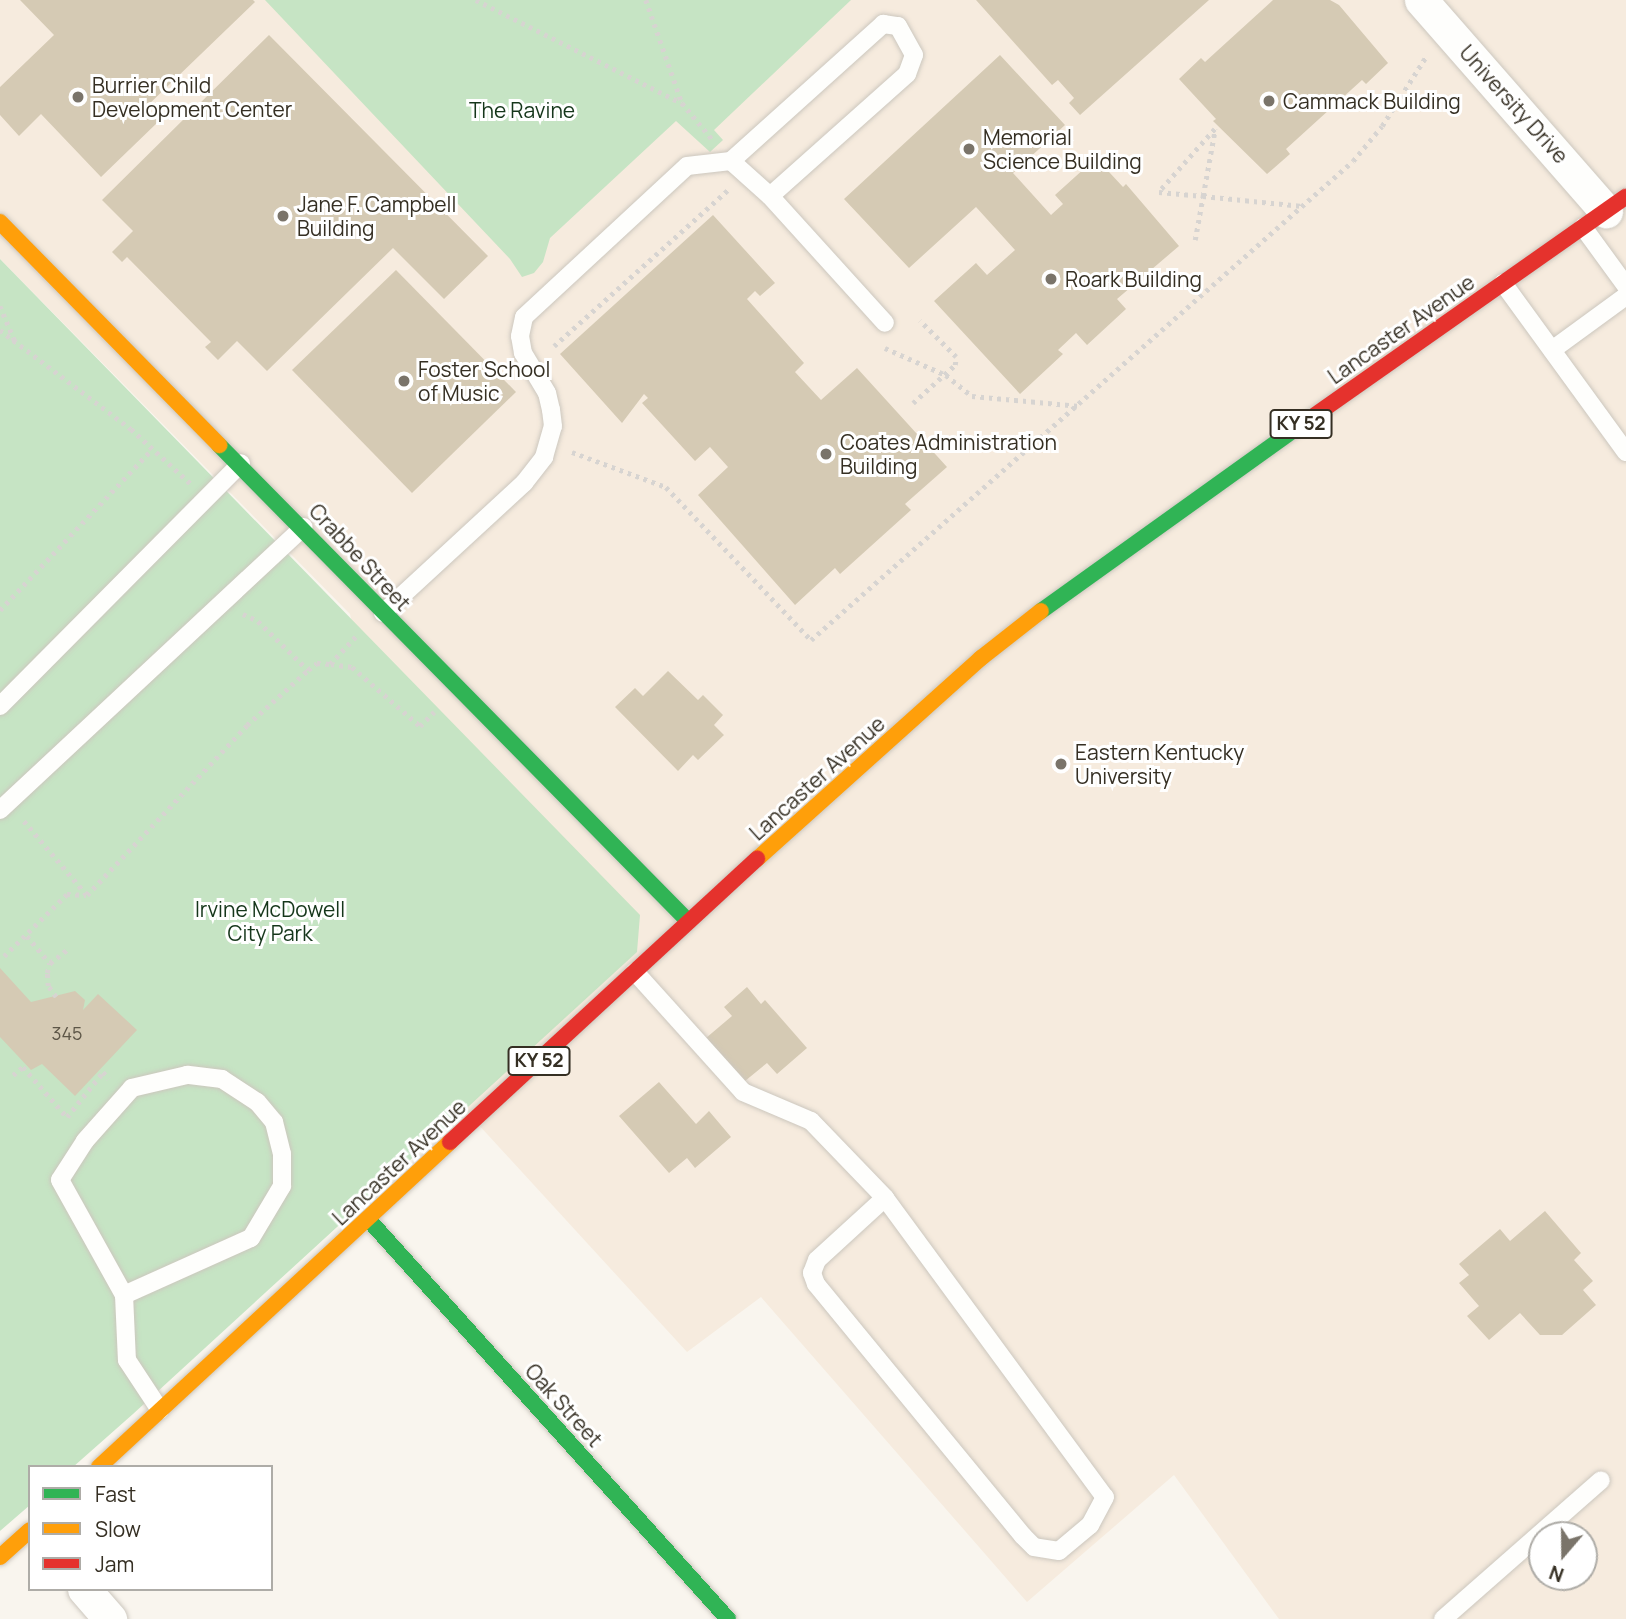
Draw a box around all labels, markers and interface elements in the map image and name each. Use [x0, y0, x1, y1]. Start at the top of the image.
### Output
street label: University Drive [1454, 40, 1574, 168]
place label: Burrier Child Development Center [92, 72, 292, 122]
place label: Cammack Building [1283, 88, 1461, 114]
marker: Burrier Child Development Center [70, 89, 86, 105]
marker: Cammack Building [1261, 93, 1277, 109]
park label: The Ravine [469, 97, 575, 123]
place label: Memorial Science Building [983, 124, 1142, 174]
marker: Memorial Science Building [961, 141, 977, 157]
place label: Jane F. Campbell Building [297, 191, 456, 241]
marker: Jane F. Campbell Building [275, 208, 291, 224]
place label: Roark Building [1065, 266, 1202, 292]
street label: Lancaster Avenue [1323, 269, 1479, 389]
marker: Roark Building [1043, 271, 1059, 287]
place label: Foster School of Music [418, 356, 550, 406]
marker: Foster School of Music [396, 373, 412, 389]
road number: KY 52 [1268, 408, 1334, 440]
place label: Coates Administration Building [840, 429, 1057, 479]
marker: Coates Administration Building [818, 446, 834, 462]
street label: Crabbe Street [304, 498, 416, 616]
street label: Lancaster Avenue [744, 711, 890, 845]
place label: Eastern Kentucky University [1075, 739, 1244, 789]
marker: Eastern Kentucky University [1053, 756, 1069, 772]
park label: Irvine McDowell City Park [195, 896, 345, 946]
house number: 345 [52, 1022, 82, 1044]
road number: KY 52 [506, 1046, 572, 1077]
street label: Lancaster Avenue [327, 1094, 471, 1230]
street label: Oak Street [520, 1358, 608, 1452]
legend [28, 1465, 273, 1591]
text: Fast [95, 1480, 136, 1508]
text: Slow [95, 1515, 141, 1543]
north arrow [1528, 1521, 1598, 1591]
text: Jam [95, 1550, 134, 1578]
text: N [1546, 1559, 1567, 1588]

